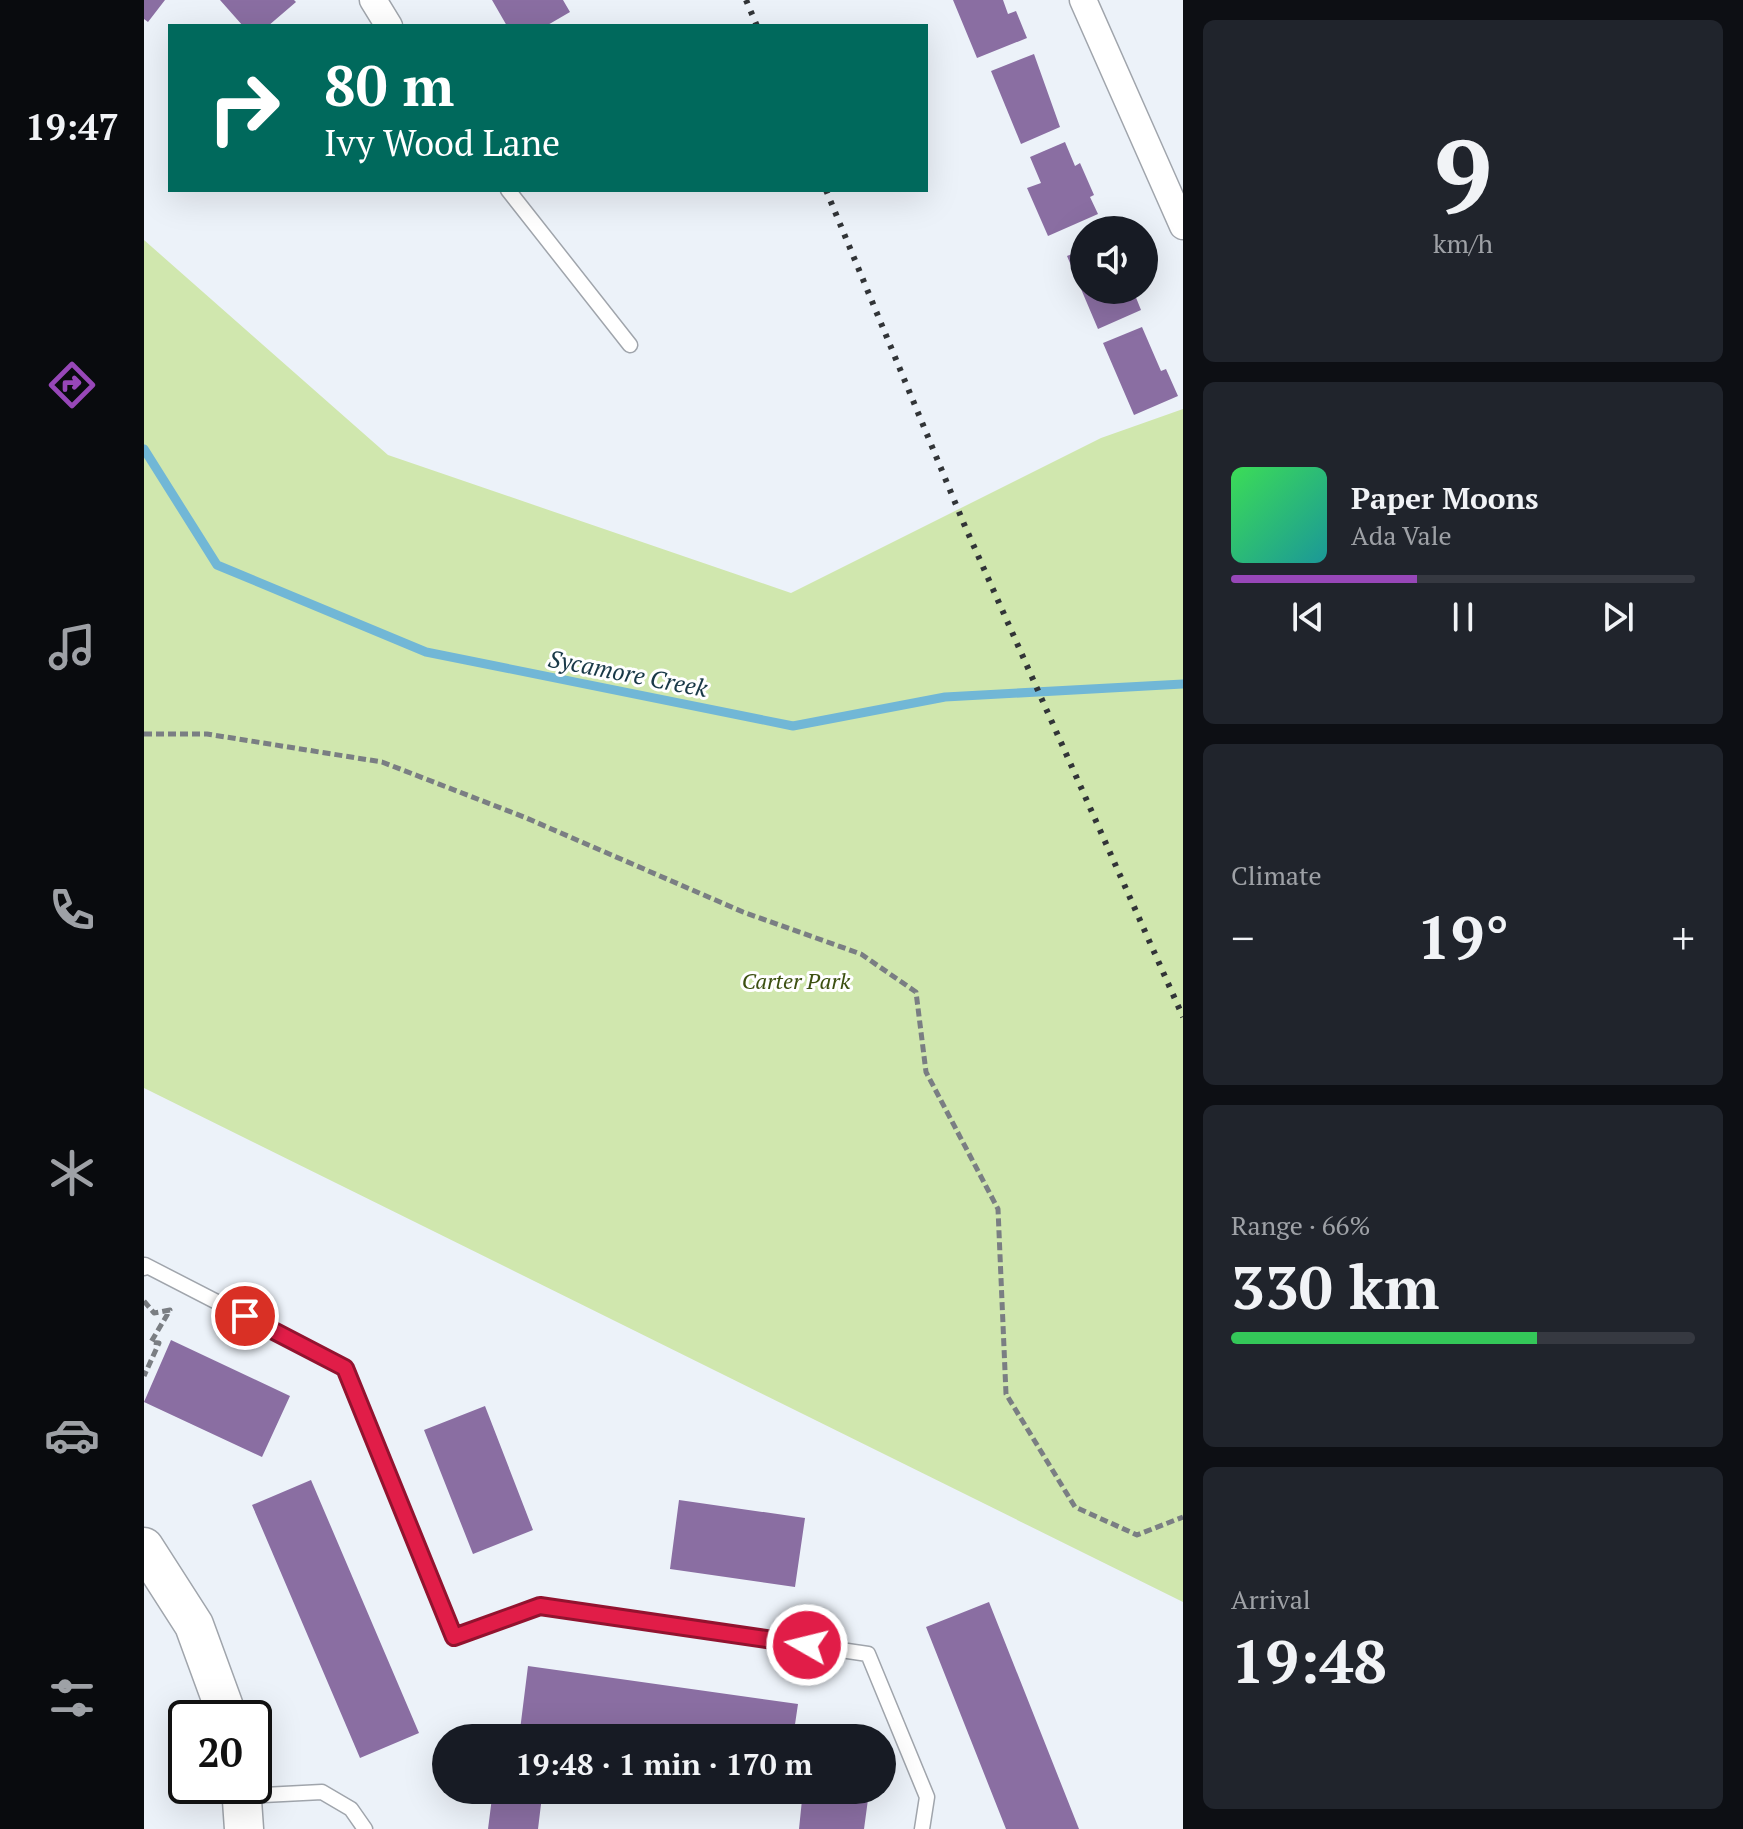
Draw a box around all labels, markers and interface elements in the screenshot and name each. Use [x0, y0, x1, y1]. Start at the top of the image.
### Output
text: 80 m [324, 48, 454, 122]
icon: right [192, 56, 296, 160]
text: 19:47 [25, 103, 119, 150]
text: 9 [1434, 105, 1492, 243]
text: Ivy Wood Lane [324, 119, 560, 166]
map controls [1070, 216, 1158, 304]
button: sound [1070, 216, 1158, 304]
text: km/h [1433, 226, 1493, 260]
icon: directions [44, 357, 100, 413]
text: Paper Moons [1351, 478, 1539, 518]
text: Ada Vale [1351, 518, 1452, 552]
icon: previous [1286, 595, 1330, 639]
icon: pause [1441, 595, 1485, 639]
icon: next [1596, 595, 1640, 639]
icon: music [44, 619, 100, 675]
water label: Sycamore Creek [546, 642, 711, 704]
text: Climate [1231, 858, 1322, 892]
icon: phone [44, 882, 100, 938]
text: 19° [1417, 897, 1509, 976]
text: − [1231, 908, 1254, 967]
text: + [1672, 908, 1695, 967]
park label: Carter Park [742, 966, 851, 995]
icon: climate [44, 1145, 100, 1201]
text: Range · 66% [1231, 1208, 1370, 1242]
text: 330 km [1231, 1247, 1439, 1326]
pin [211, 1282, 279, 1350]
icon: arrive [223, 1294, 267, 1338]
icon: car [44, 1407, 100, 1463]
text: Arrival [1231, 1582, 1311, 1616]
position arrow [765, 1603, 849, 1687]
text: 19:48 [1231, 1621, 1387, 1700]
icon: filters [44, 1670, 100, 1726]
speed limit sign: 20 [168, 1700, 272, 1804]
text: 19:48 · 1 min · 170 m [516, 1744, 812, 1784]

